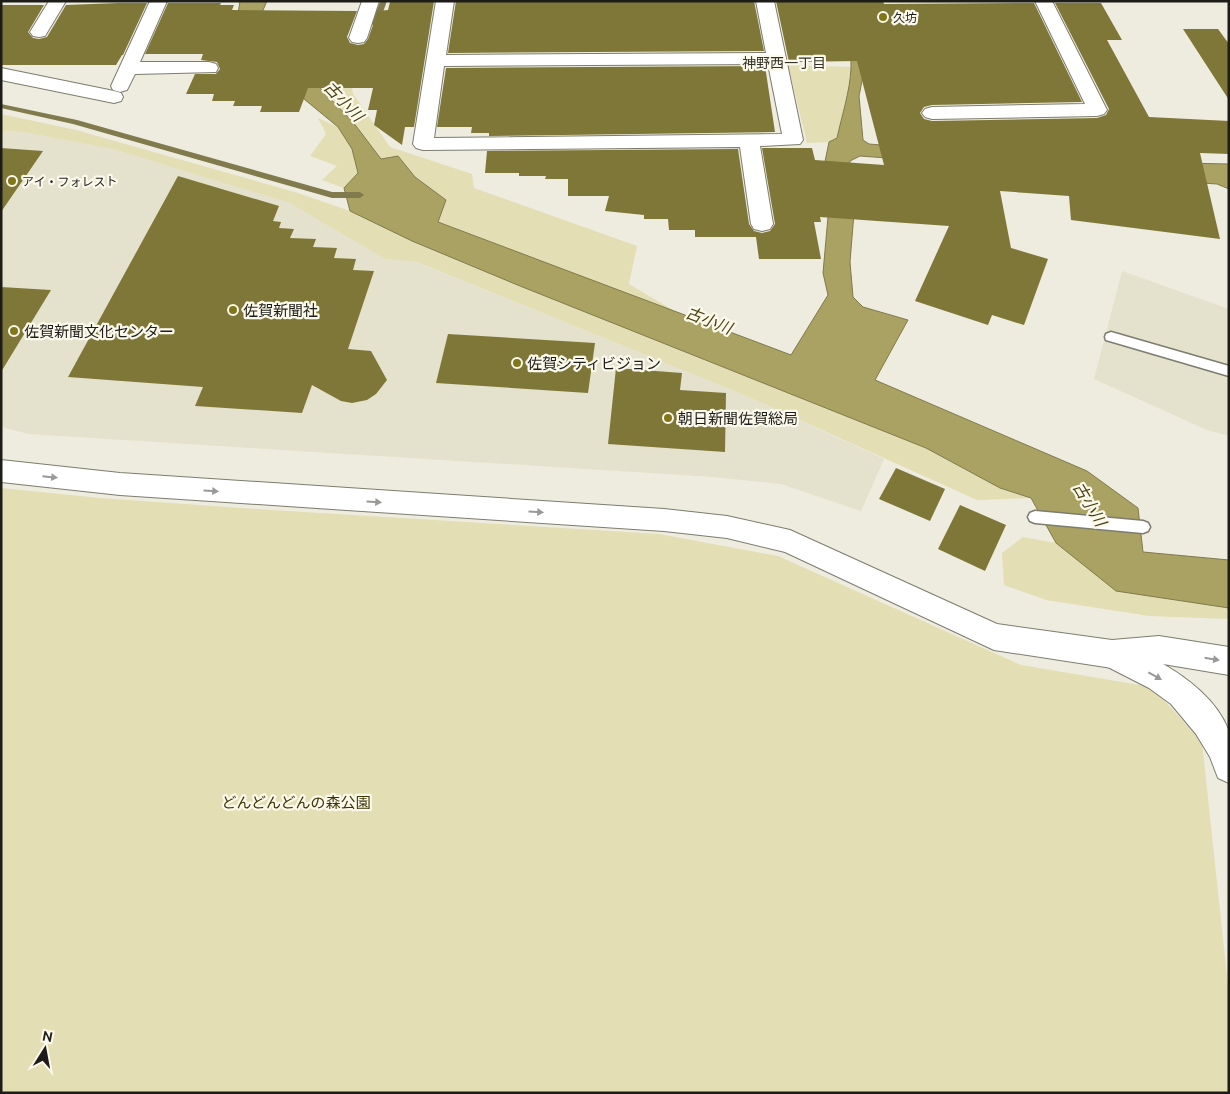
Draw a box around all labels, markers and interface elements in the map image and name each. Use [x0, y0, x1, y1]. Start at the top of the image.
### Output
marker: 久坊 [877, 11, 889, 23]
place label: 久坊 [893, 11, 917, 24]
district label: 神野西一丁目 [742, 55, 826, 71]
water label: 古小川 [321, 77, 369, 126]
marker: アイ・フォレスト [6, 175, 18, 187]
place label: アイ・フォレスト [22, 175, 117, 188]
place label: 佐賀新聞社 [243, 302, 318, 319]
water label: 古小川 [683, 303, 736, 338]
marker: 佐賀新聞社 [227, 304, 239, 316]
place label: 佐賀新聞文化センター [24, 323, 174, 340]
marker: 佐賀新聞文化センター [8, 325, 20, 337]
place label: 佐賀シティビジョン [527, 355, 661, 372]
marker: 佐賀シティビジョン [511, 357, 523, 369]
place label: 朝日新聞佐賀総局 [678, 410, 798, 427]
marker: 朝日新聞佐賀総局 [662, 412, 674, 424]
one-way arrow [42, 473, 58, 481]
water label: 古小川 [1070, 479, 1111, 531]
one-way arrow [204, 487, 220, 495]
one-way arrow [366, 498, 382, 506]
one-way arrow [528, 509, 544, 517]
one-way arrow [1205, 655, 1221, 663]
one-way arrow [1148, 672, 1163, 680]
park label: どんどんどんの森公園 [221, 794, 371, 811]
north arrow [20, 1024, 70, 1074]
text: N [41, 1027, 54, 1045]

